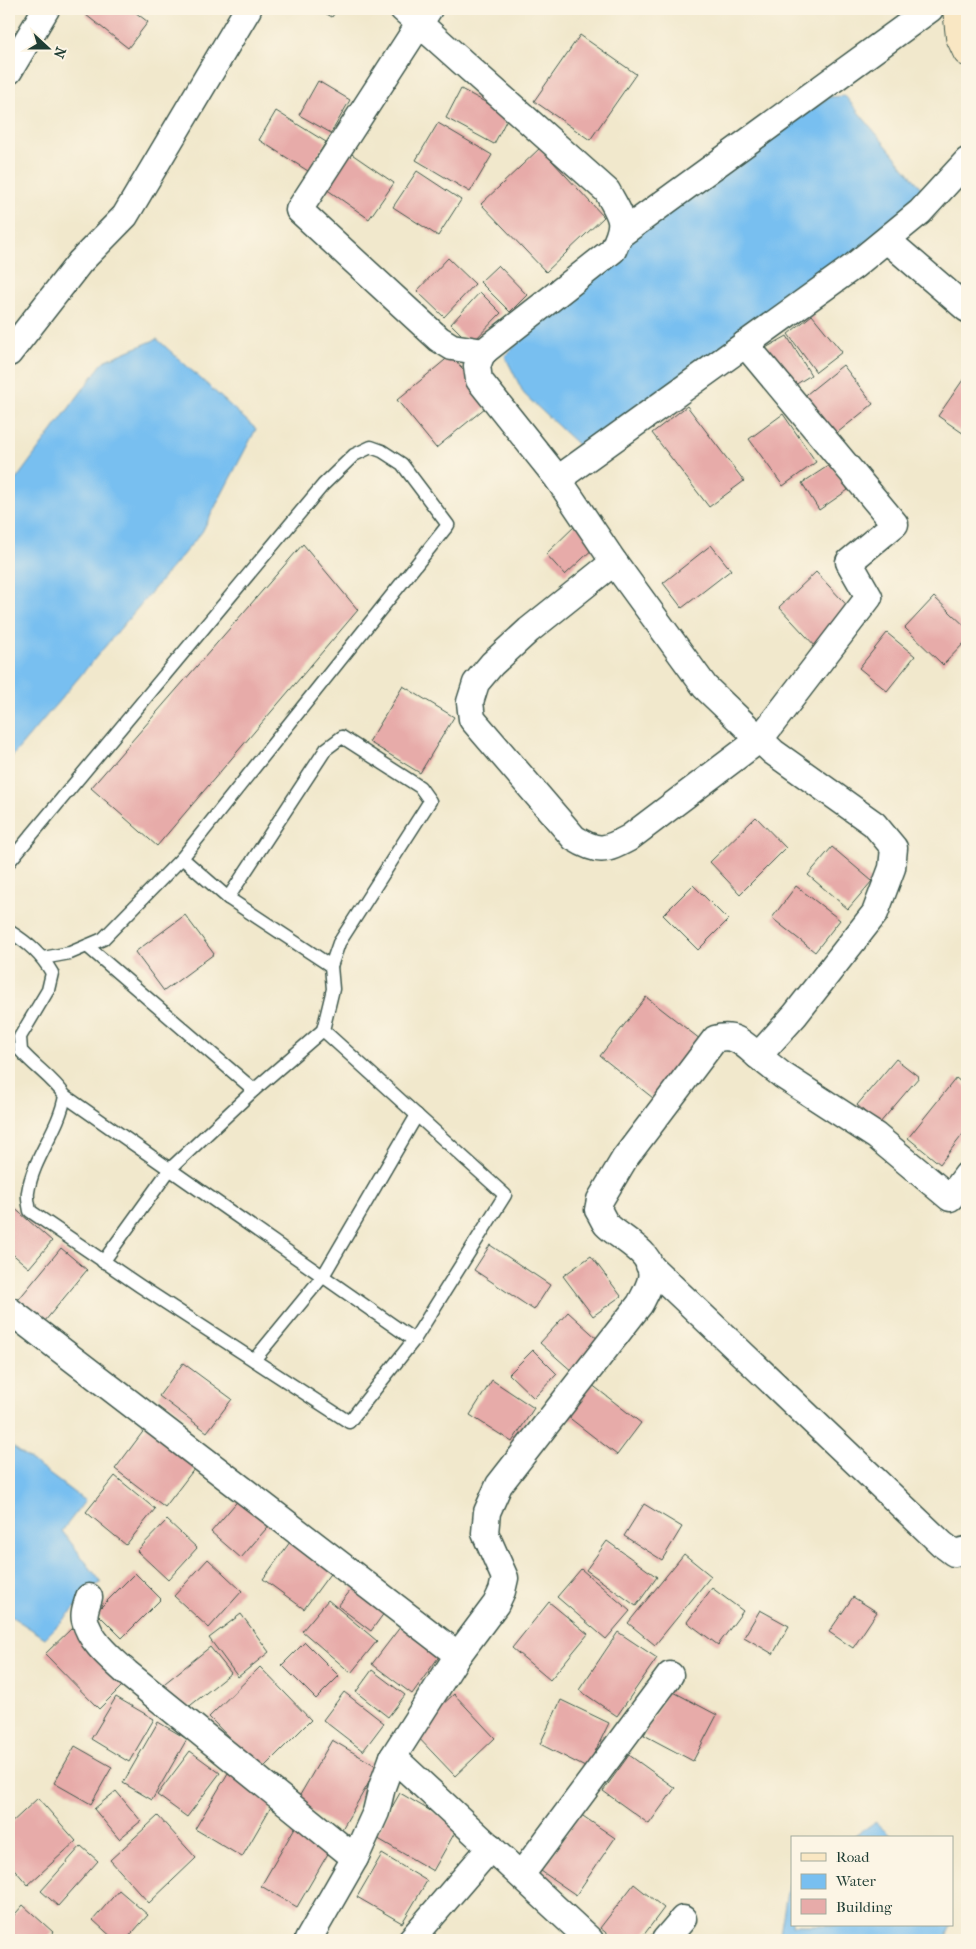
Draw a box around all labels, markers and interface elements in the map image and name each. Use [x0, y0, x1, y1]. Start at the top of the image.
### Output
north arrow [22, 22, 72, 72]
text: N [50, 44, 70, 61]
legend [791, 1836, 954, 1926]
text: Road [836, 1848, 870, 1866]
text: Water [835, 1872, 876, 1890]
text: Building [836, 1898, 893, 1916]

